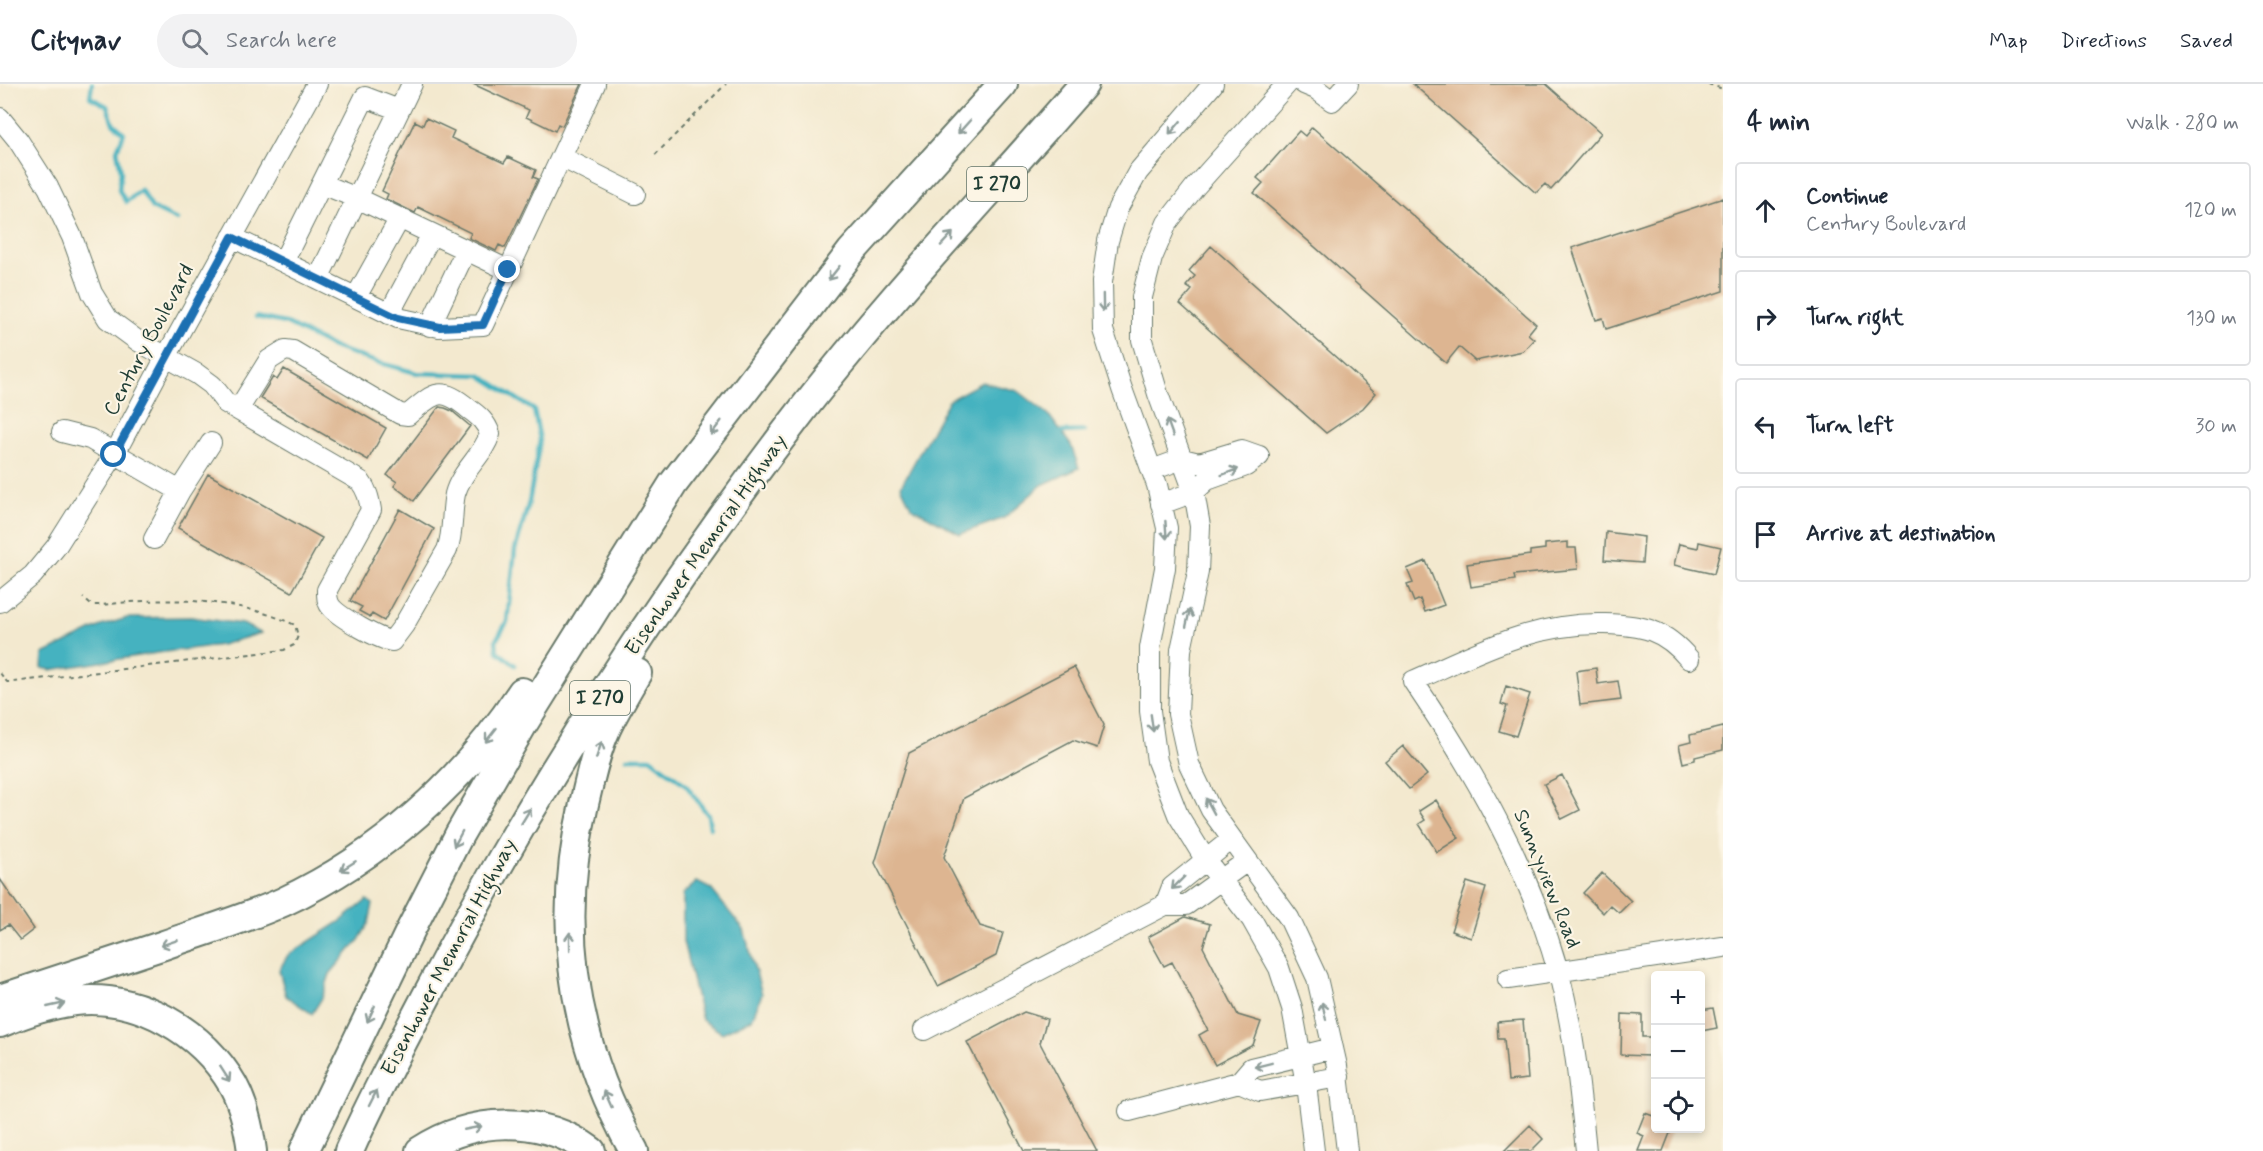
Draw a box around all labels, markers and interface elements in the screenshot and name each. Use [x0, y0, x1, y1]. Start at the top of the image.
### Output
search box [157, 14, 577, 68]
text: Citynav [30, 23, 121, 60]
icon: search [178, 25, 211, 58]
text: Search here [226, 27, 337, 55]
text: Map [1989, 27, 2028, 55]
text: Directions [2061, 27, 2147, 55]
text: Saved [2180, 27, 2233, 55]
text: 4 min [1747, 106, 1810, 140]
text: Walk · 280 m [2126, 110, 2239, 137]
one-way arrow [957, 120, 971, 135]
one-way arrow [1168, 120, 1181, 136]
road number: I 270 [967, 167, 1027, 201]
text: Continue [1806, 183, 1888, 211]
icon: ahead [1749, 194, 1782, 227]
text: 120 m [2184, 197, 2237, 224]
text: Century Boulevard [1806, 211, 1966, 238]
one-way arrow [939, 231, 954, 246]
route end [494, 256, 520, 282]
street label: Century Boulevard [97, 259, 201, 421]
one-way arrow [828, 265, 841, 281]
one-way arrow [1097, 292, 1109, 312]
icon: right [1749, 302, 1782, 335]
text: Turn right [1806, 304, 1904, 332]
text: 130 m [2186, 305, 2237, 332]
icon: left [1749, 410, 1782, 443]
text: Turn left [1806, 412, 1894, 440]
text: 30 m [2195, 413, 2237, 440]
one-way arrow [709, 419, 722, 435]
one-way arrow [1164, 419, 1175, 438]
street label: Eisenhower Memorial Highway [619, 429, 795, 663]
route start [100, 441, 126, 467]
one-way arrow [1220, 466, 1239, 477]
icon: arrive [1749, 518, 1782, 551]
one-way arrow [1160, 519, 1171, 539]
text: Arrive at destination [1806, 520, 1996, 548]
one-way arrow [1183, 608, 1194, 628]
road number: I 270 [570, 681, 630, 715]
one-way arrow [1147, 713, 1158, 733]
one-way arrow [484, 727, 497, 743]
one-way arrow [594, 741, 605, 760]
one-way arrow [1204, 798, 1216, 815]
street label: Sunnyview Road [1506, 805, 1588, 953]
one-way arrow [521, 808, 533, 825]
one-way arrow [452, 830, 463, 848]
street label: Eisenhower Memorial Highway [375, 834, 525, 1081]
one-way arrow [340, 860, 357, 872]
one-way arrow [1171, 875, 1186, 890]
one-way arrow [564, 932, 576, 952]
one-way arrow [160, 938, 179, 949]
map controls [1651, 971, 1705, 1133]
button: + [1651, 971, 1705, 1025]
one-way arrow [45, 999, 65, 1010]
one-way arrow [1318, 1001, 1330, 1020]
one-way arrow [364, 1005, 376, 1023]
button: − [1651, 1025, 1705, 1079]
one-way arrow [1253, 1060, 1272, 1072]
one-way arrow [219, 1065, 232, 1082]
button: locate [1651, 1079, 1705, 1133]
one-way arrow [368, 1089, 380, 1107]
one-way arrow [601, 1090, 612, 1108]
one-way arrow [462, 1122, 482, 1133]

